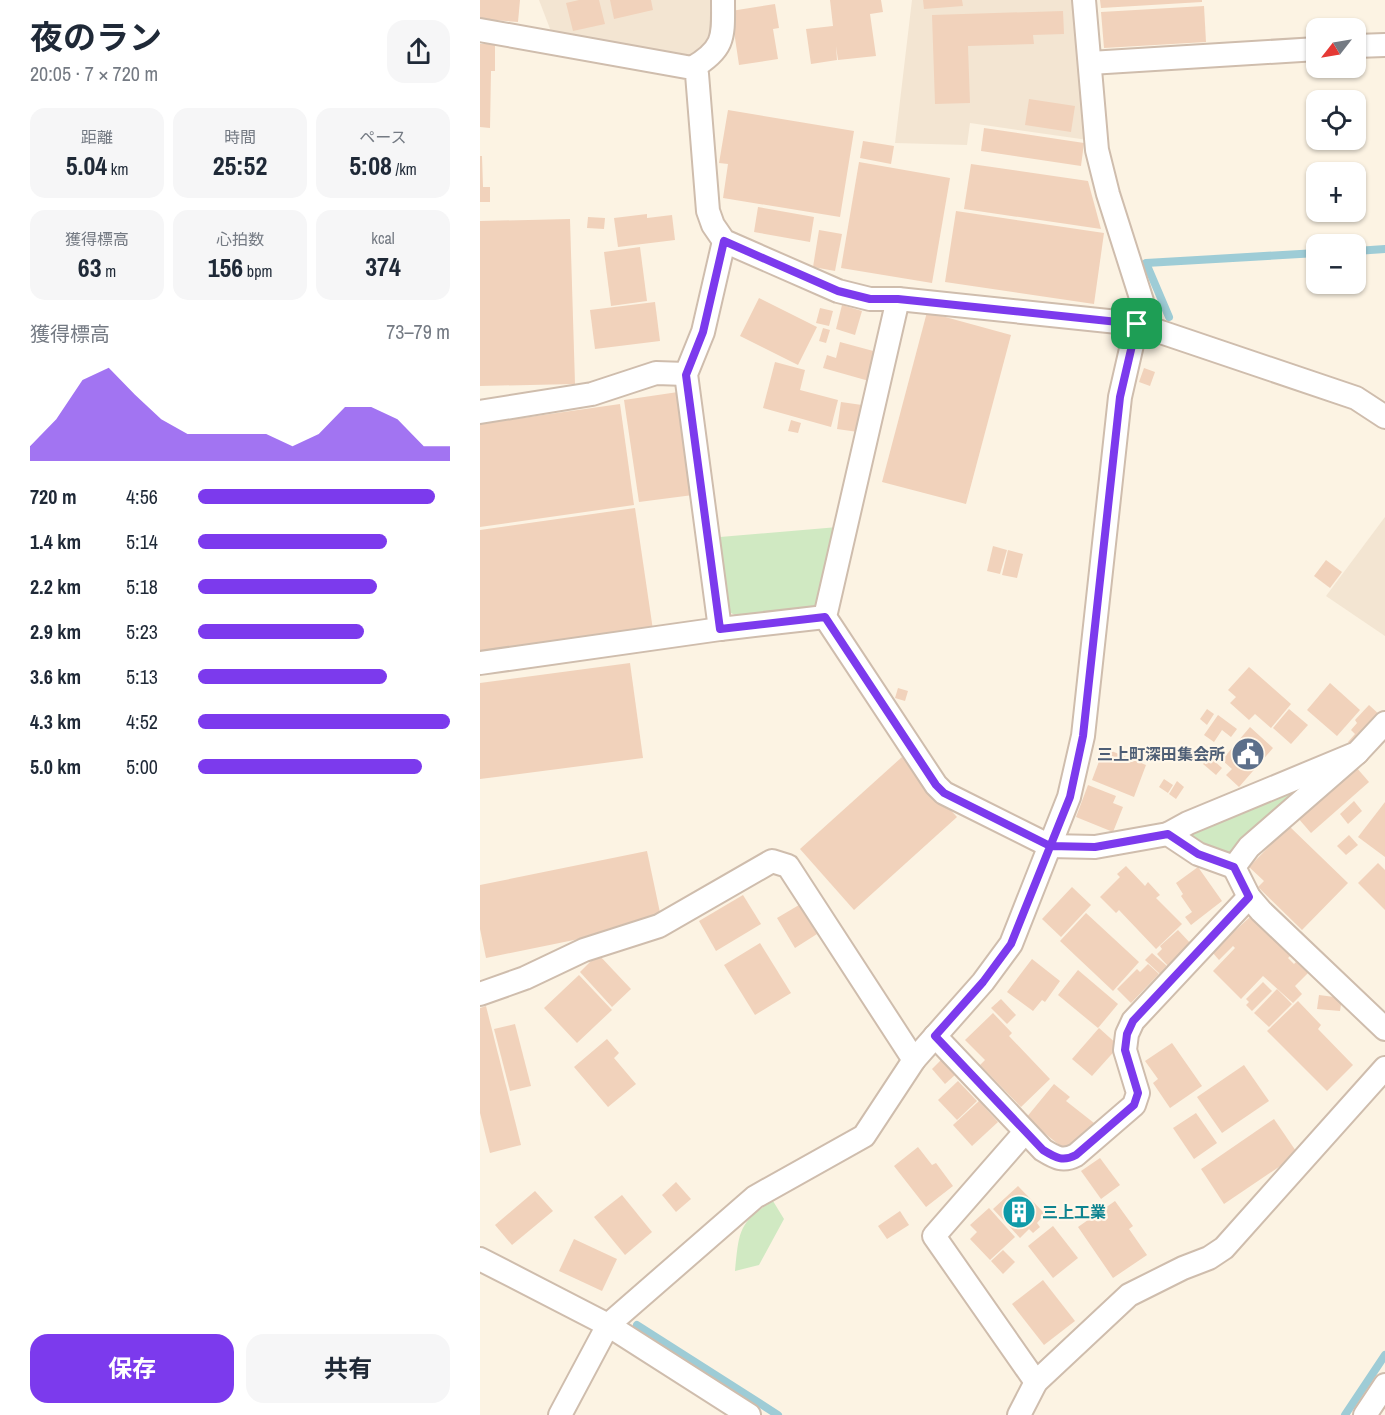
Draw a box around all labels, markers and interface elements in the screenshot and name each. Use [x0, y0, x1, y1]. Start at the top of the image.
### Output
text: 夜のラン [30, 15, 162, 59]
north arrow [1306, 18, 1366, 78]
map controls [1306, 18, 1366, 294]
button: share [387, 20, 450, 83]
text: 20:05 · 7 × 720 m [30, 60, 158, 87]
button: locate [1306, 90, 1366, 150]
text: 距離 [81, 126, 113, 148]
text: 時間 [224, 126, 256, 148]
text: ペース [359, 126, 407, 148]
text: 5.04 [66, 148, 107, 183]
text: 25:52 [213, 148, 267, 183]
text: 5:08 [349, 148, 392, 183]
text: km [107, 158, 128, 180]
text: /km [392, 158, 417, 180]
button: + [1306, 162, 1366, 222]
text: kcal [371, 227, 395, 249]
text: 獲得標高 [65, 228, 129, 250]
text: 心拍数 [216, 228, 264, 250]
button: − [1306, 234, 1366, 294]
text: 374 [365, 249, 401, 284]
text: 63 [78, 250, 102, 285]
text: 156 [208, 250, 243, 285]
text: m [102, 260, 116, 282]
text: bpm [243, 260, 272, 282]
pin [1111, 298, 1162, 349]
icon: arrive [1120, 307, 1153, 340]
text: 73–79 m [386, 318, 450, 345]
text: 獲得標高 [30, 320, 110, 347]
text: 720 m [30, 483, 77, 510]
text: 4:56 [126, 483, 158, 510]
text: 1.4 km [30, 528, 81, 555]
text: 5:14 [126, 528, 158, 555]
text: 2.2 km [30, 573, 81, 600]
text: 5:18 [126, 573, 158, 600]
text: 2.9 km [30, 618, 81, 645]
text: 5:23 [126, 618, 158, 645]
text: 3.6 km [30, 663, 81, 690]
text: 5:13 [126, 663, 158, 690]
text: 4.3 km [30, 708, 81, 735]
text: 4:52 [126, 708, 158, 735]
public building icon: 三上町深田集会所 [1230, 736, 1266, 772]
place label: 三上町深田集会所 [1097, 743, 1225, 765]
text: 5.0 km [30, 753, 81, 780]
text: 5:00 [126, 753, 158, 780]
building icon: 三上工業 [1001, 1194, 1037, 1230]
place label: 三上工業 [1042, 1201, 1106, 1223]
button: 保存 [30, 1334, 234, 1403]
button: 共有 [246, 1334, 450, 1403]

